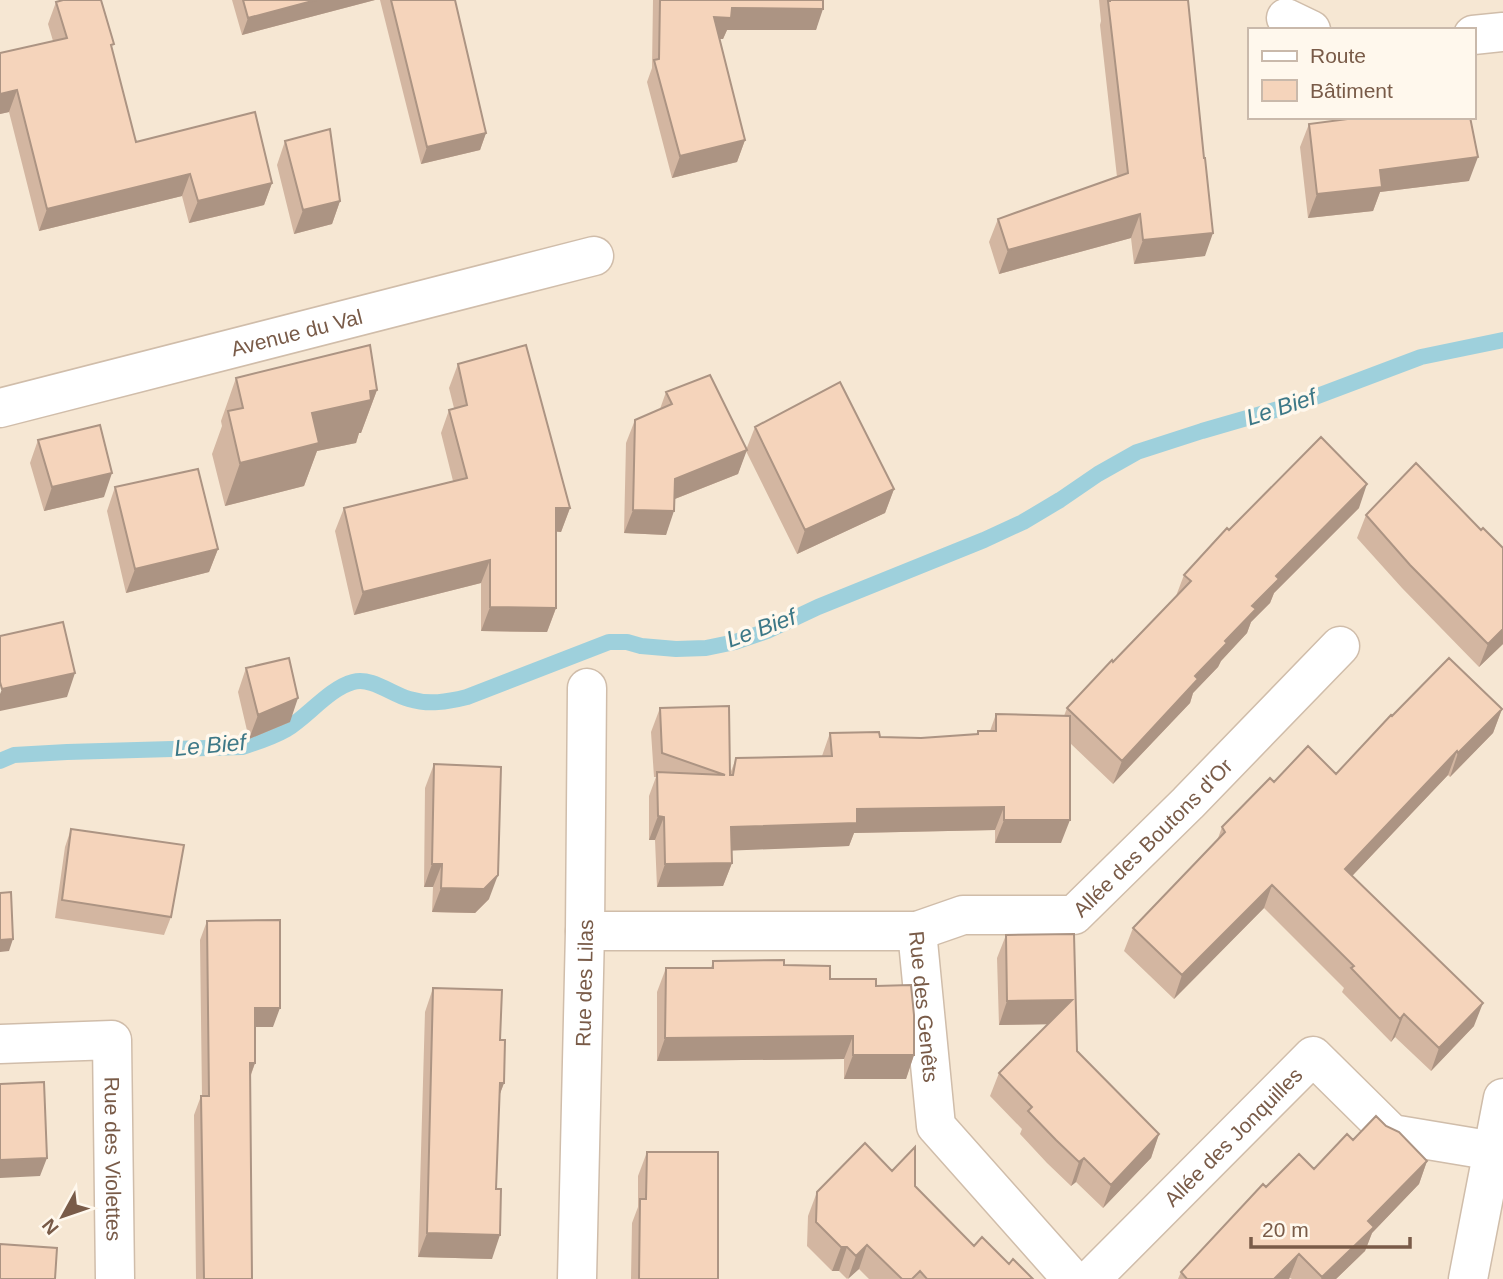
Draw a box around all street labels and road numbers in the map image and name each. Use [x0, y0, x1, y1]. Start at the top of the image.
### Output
street label: Avenue du Val [228, 304, 365, 360]
street label: Allée des Boutons d'Or [1068, 754, 1236, 921]
street label: Rue des Lilas [571, 919, 597, 1047]
street label: Rue des Genêts [906, 930, 943, 1083]
street label: Allée des Jonquilles [1159, 1063, 1306, 1210]
street label: Rue des Violettes [101, 1077, 126, 1241]

